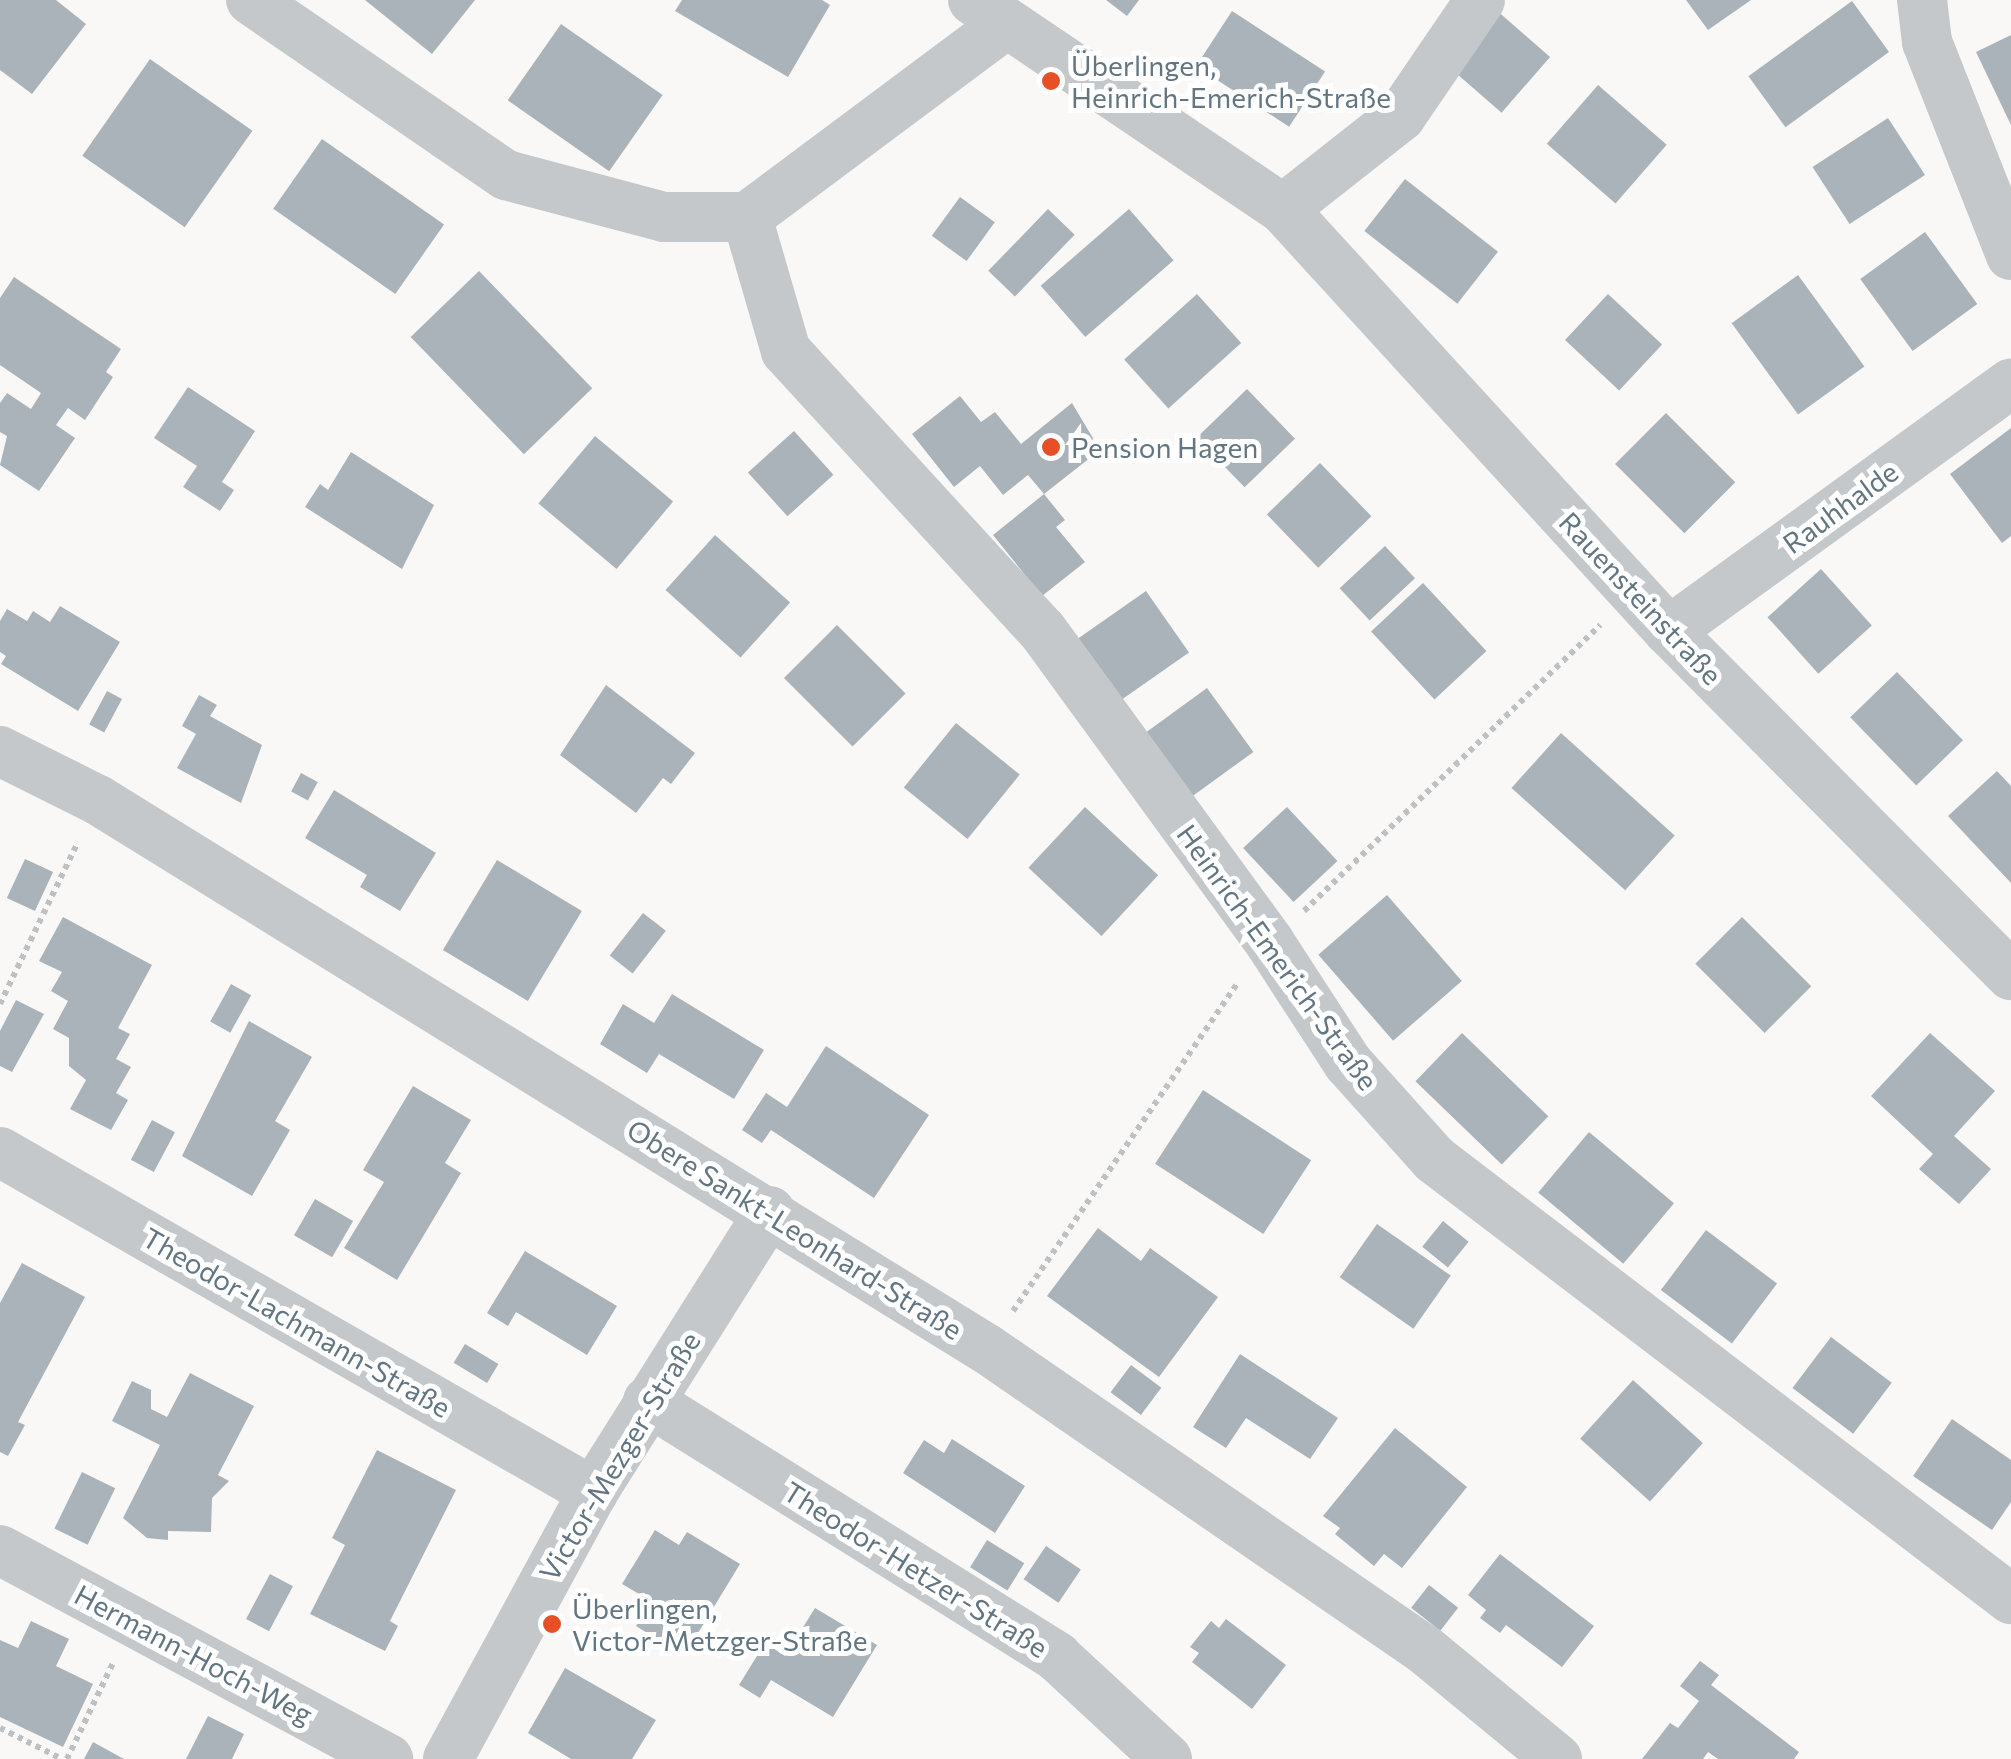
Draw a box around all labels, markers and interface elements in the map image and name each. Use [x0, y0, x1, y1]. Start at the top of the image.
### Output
place label: Überlingen, Heinrich-Emerich-Straße [1071, 48, 1391, 114]
marker: Überlingen, Heinrich-Emerich-Straße [1040, 70, 1062, 92]
place label: Pension Hagen [1071, 430, 1258, 464]
marker: Pension Hagen [1040, 436, 1062, 458]
street label: Rauhhalde [1776, 454, 1904, 560]
street label: Rauensteinstraße [1553, 505, 1729, 691]
street label: Heinrich-Emerich-Straße [1170, 818, 1386, 1096]
street label: Obere Sankt-Leonhard-Straße [621, 1112, 969, 1346]
street label: Theodor-Lachmann-Straße [137, 1220, 457, 1424]
street label: Victor-Mezger-Straße [531, 1326, 707, 1586]
street label: Theodor-Hetzer-Straße [778, 1474, 1054, 1664]
street label: Hermann-Hoch-Weg [69, 1577, 319, 1731]
place label: Überlingen, Victor-Metzger-Straße [572, 1591, 867, 1657]
marker: Überlingen, Victor-Metzger-Straße [541, 1613, 563, 1635]

